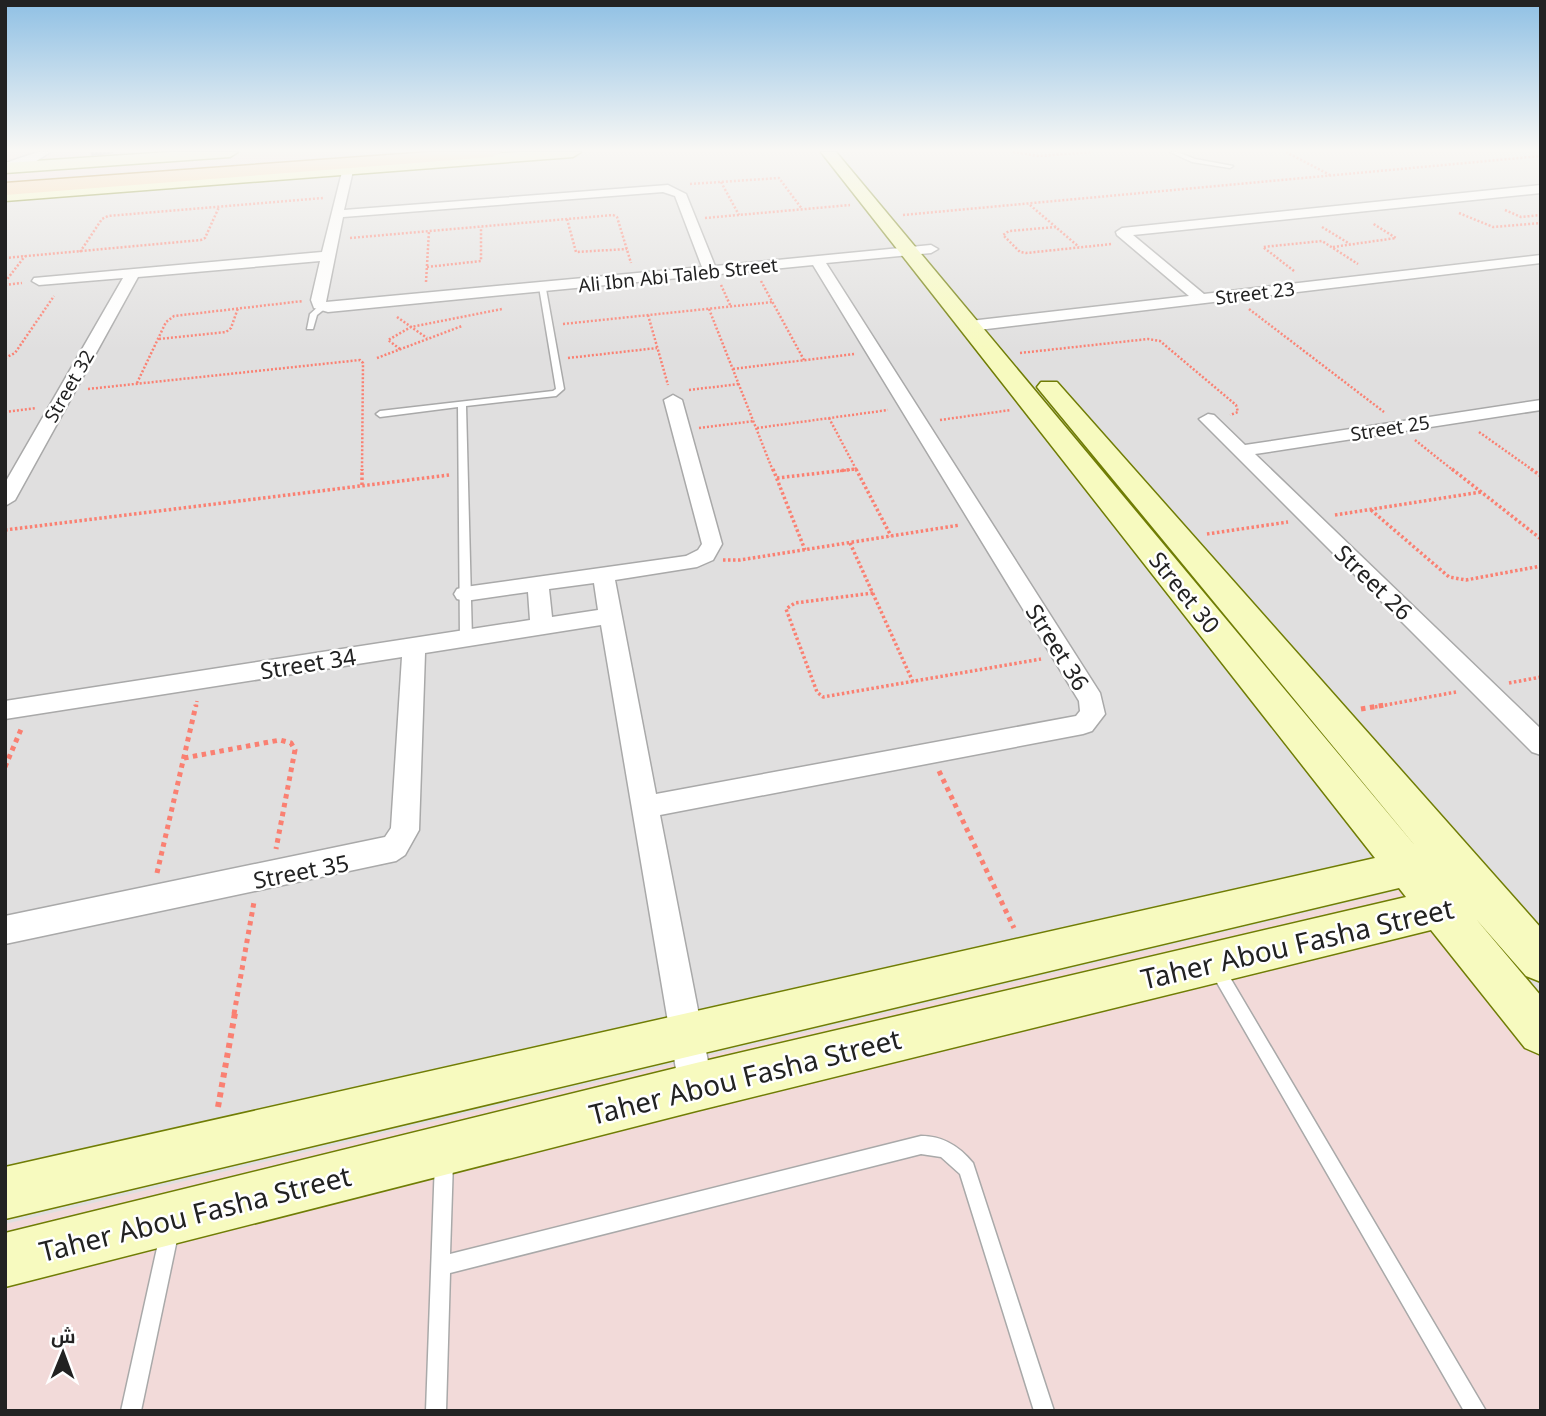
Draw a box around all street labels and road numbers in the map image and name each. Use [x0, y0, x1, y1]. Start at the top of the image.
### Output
street label: Ali Ibn Abi Taleb Street [577, 252, 779, 298]
street label: Street 23 [1214, 275, 1296, 311]
street label: Street 32 [38, 345, 100, 427]
street label: Street 25 [1349, 409, 1431, 447]
street label: Street 26 [1328, 537, 1420, 627]
street label: Street 30 [1142, 544, 1228, 640]
street label: Street 36 [1019, 598, 1097, 696]
street label: Street 34 [258, 640, 358, 686]
street label: Street 35 [251, 846, 351, 896]
street label: Taher Abou Fasha Street [1137, 889, 1457, 997]
street label: Taher Abou Fasha Street [585, 1019, 905, 1133]
street label: Taher Abou Fasha Street [35, 1156, 355, 1270]

